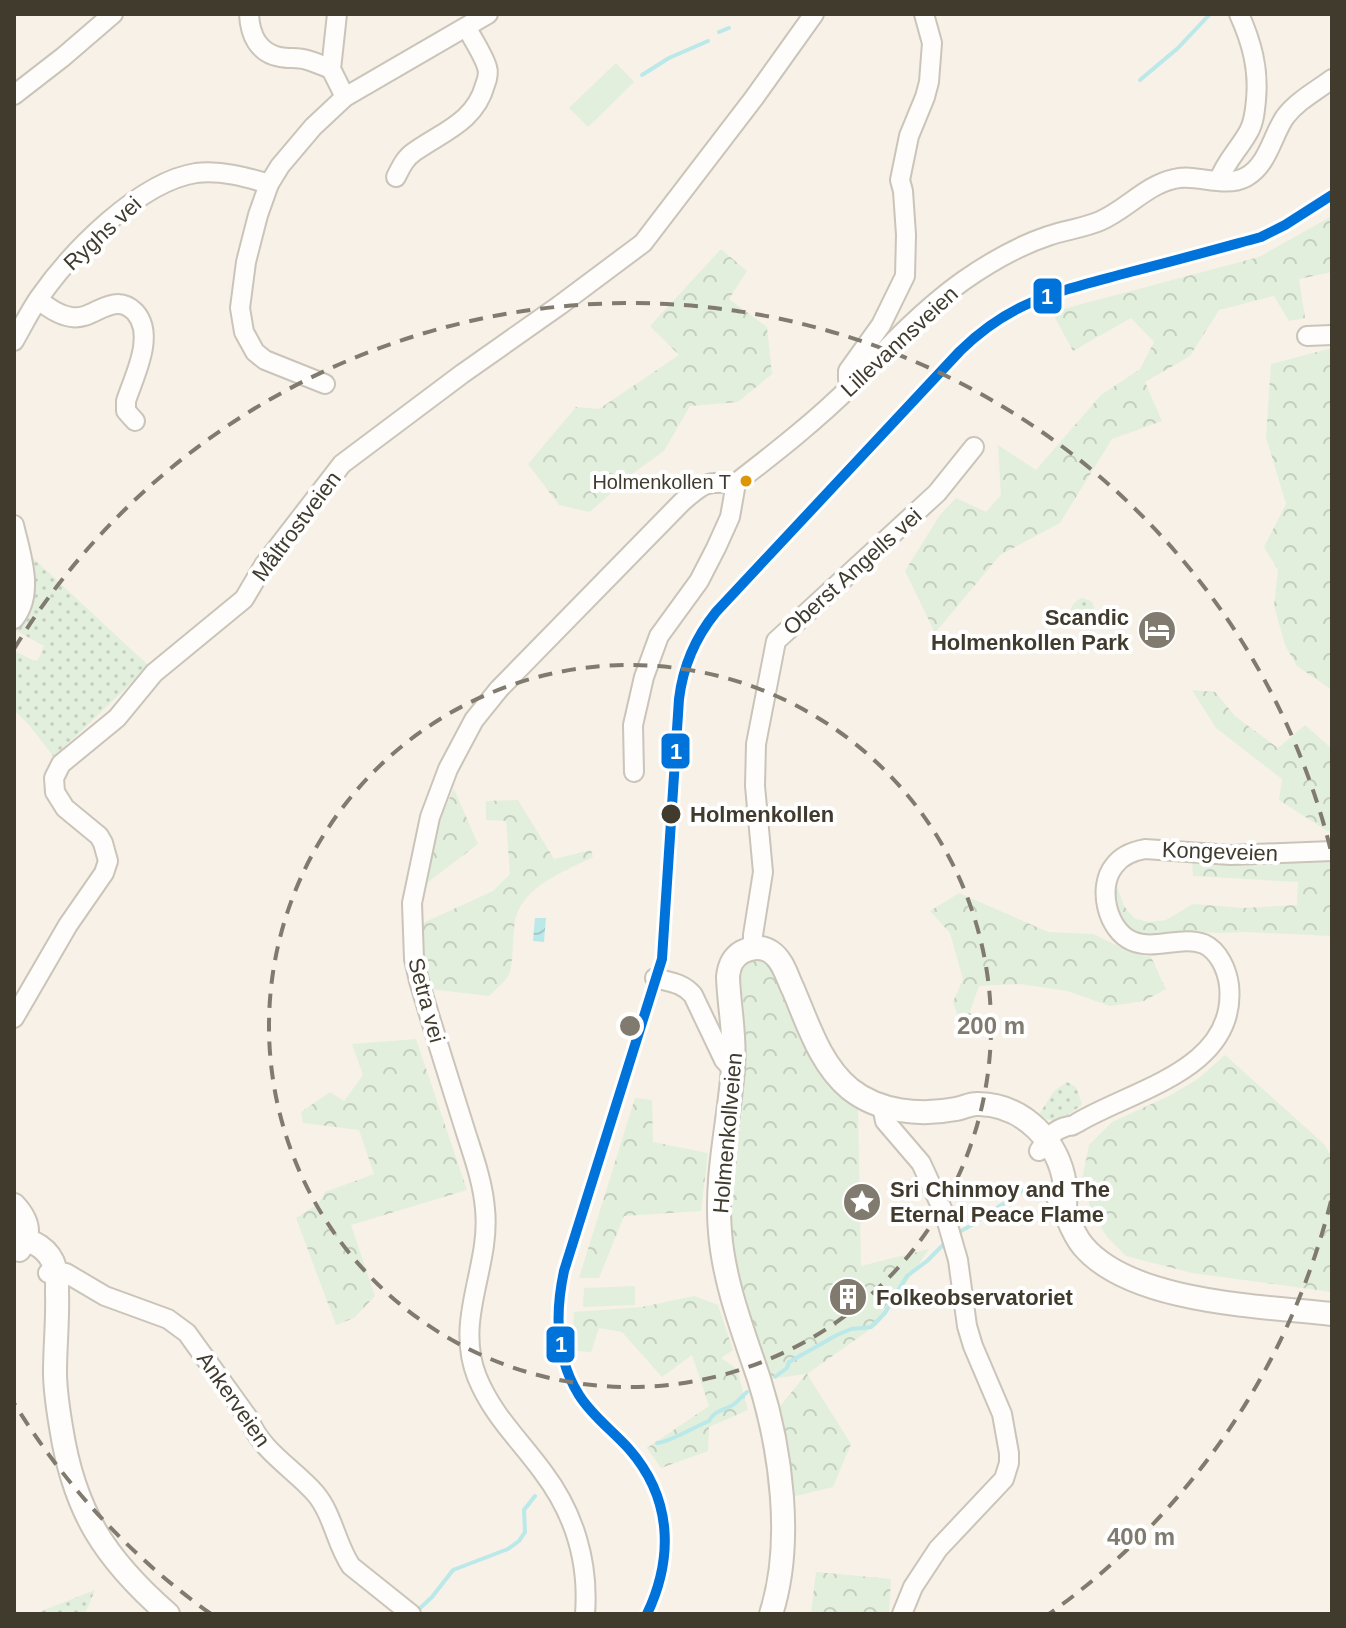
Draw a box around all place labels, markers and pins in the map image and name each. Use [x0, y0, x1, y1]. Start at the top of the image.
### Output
place label: Holmenkollen T [592, 471, 731, 493]
marker: Holmenkollen T [738, 473, 754, 489]
place label: Scandic Holmenkollen Park [931, 605, 1130, 655]
hotel icon: Scandic Holmenkollen Park [1136, 609, 1178, 651]
marker: Holmenkollen [659, 802, 683, 826]
place label: Holmenkollen [690, 802, 834, 827]
centre of rings [616, 1012, 644, 1040]
place label: Sri Chinmoy and The Eternal Peace Flame [890, 1177, 1110, 1227]
place icon: Sri Chinmoy and The Eternal Peace Flame [841, 1181, 883, 1223]
building icon: Folkeobservatoriet [827, 1276, 869, 1318]
place label: Folkeobservatoriet [876, 1285, 1074, 1310]

